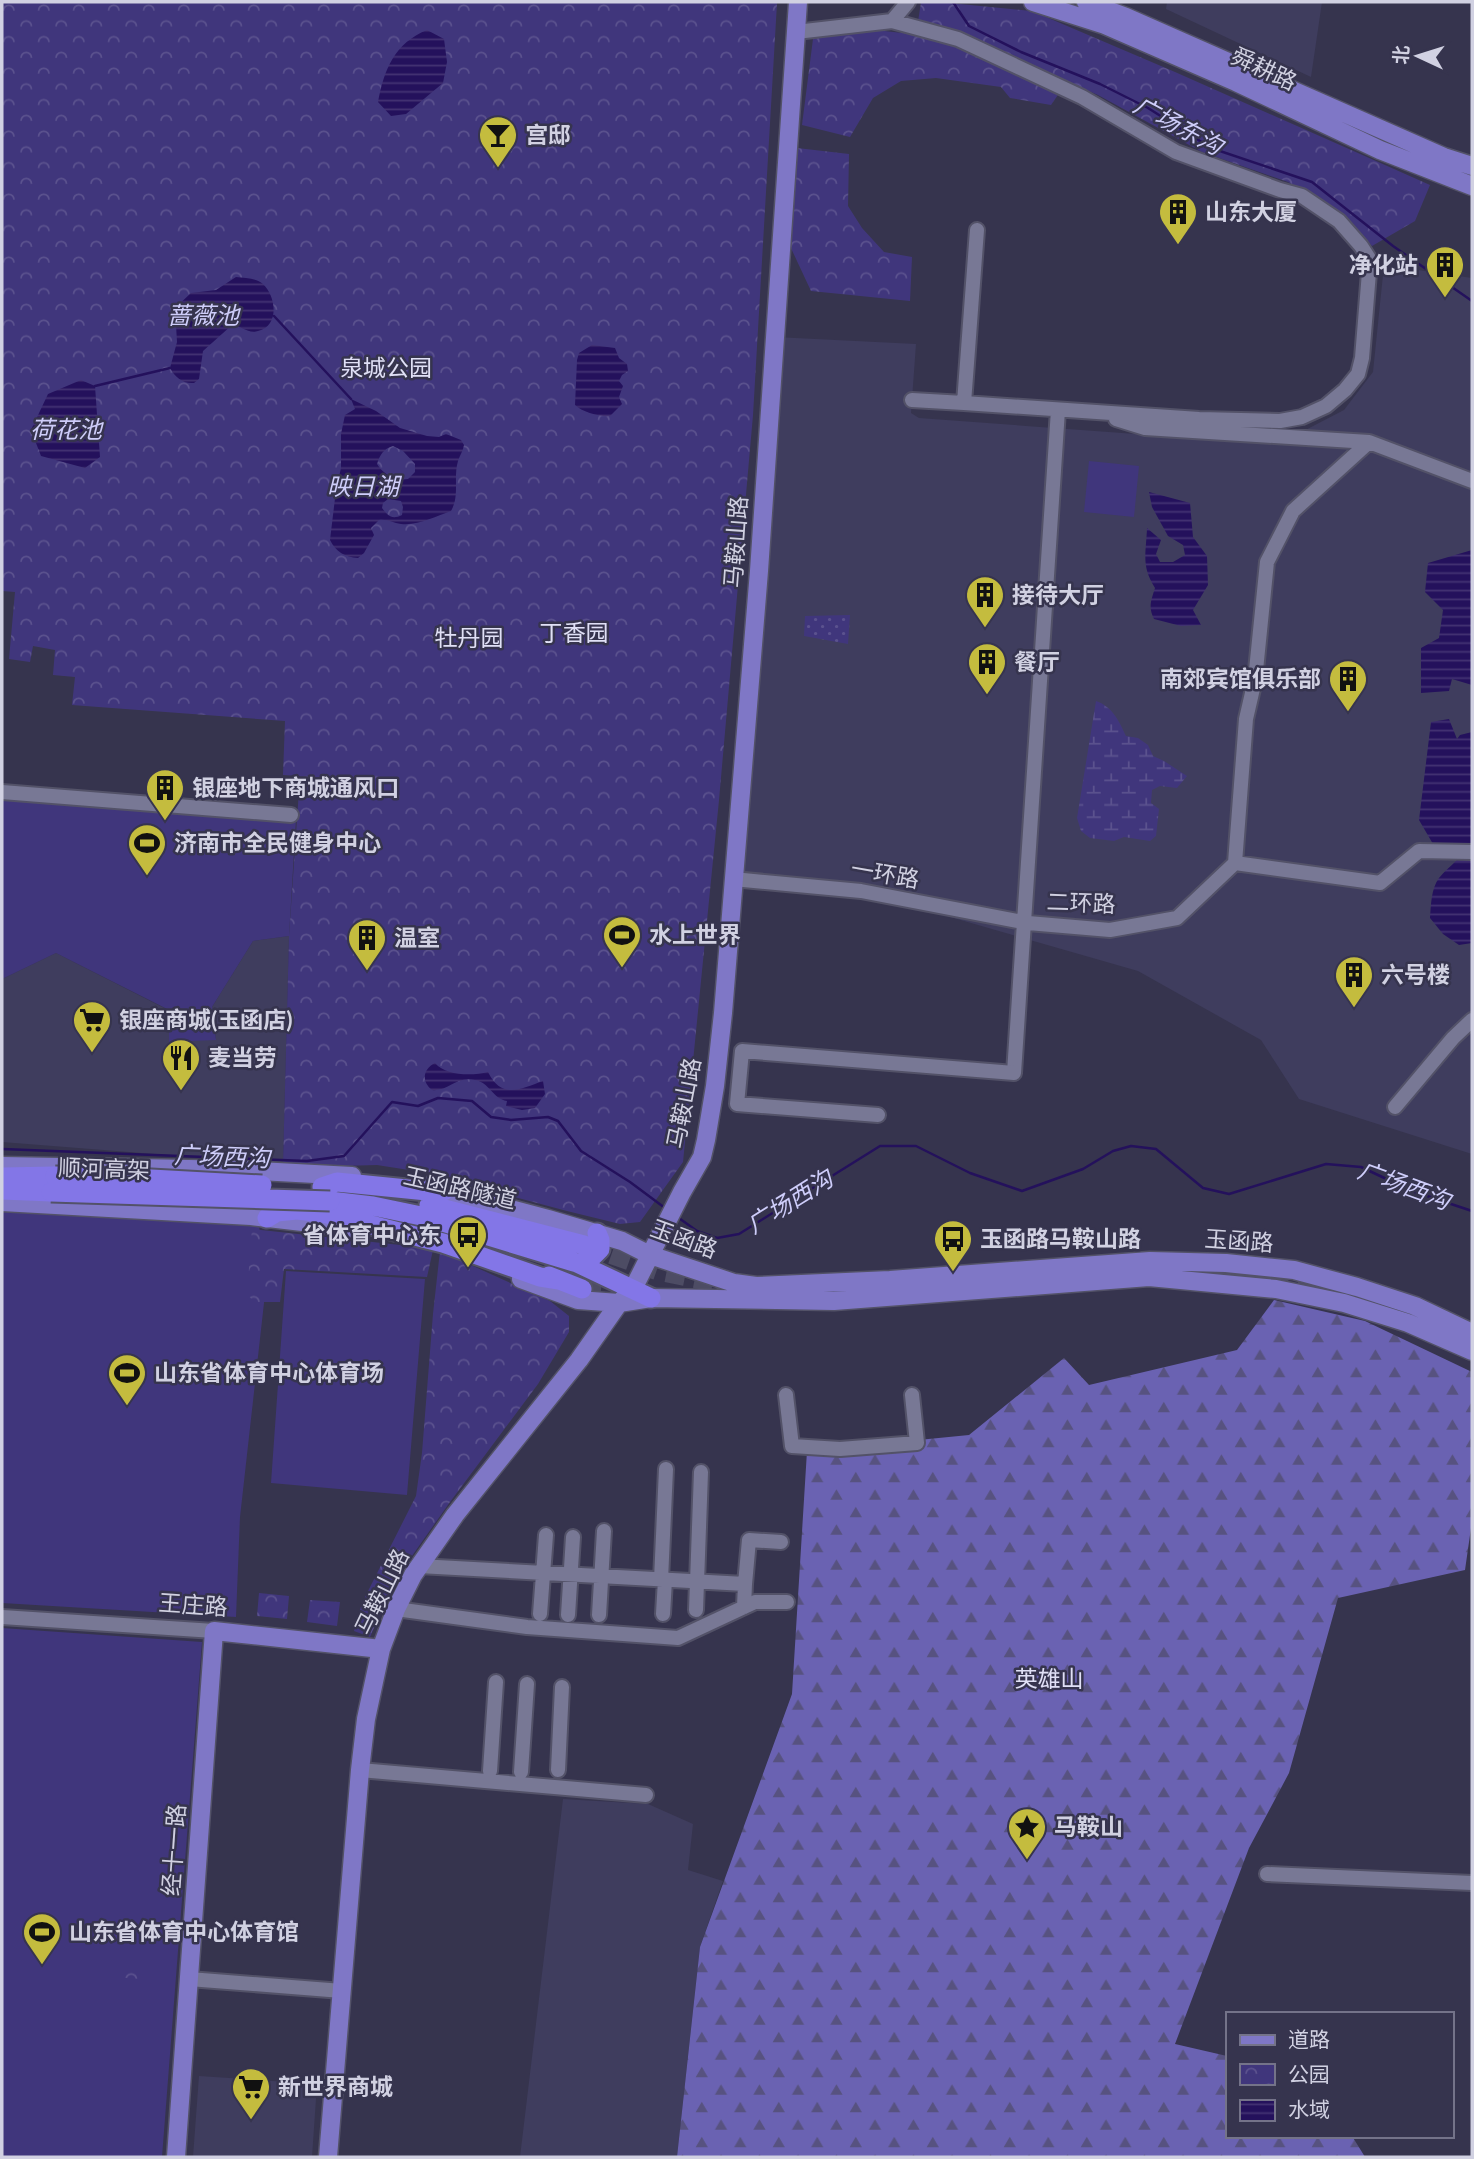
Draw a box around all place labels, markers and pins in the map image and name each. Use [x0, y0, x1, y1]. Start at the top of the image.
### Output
bar icon: 宫邸 [477, 114, 519, 169]
place label: 宫邸 [525, 120, 571, 148]
building icon: 山东大厦 [1157, 191, 1199, 246]
place label: 山东大厦 [1205, 197, 1297, 225]
building icon: 净化站 [1424, 244, 1466, 299]
place label: 净化站 [1349, 250, 1418, 278]
building icon: 接待大厅 [964, 574, 1006, 629]
place label: 接待大厅 [1012, 580, 1104, 608]
building icon: 餐厅 [966, 641, 1008, 696]
place label: 餐厅 [1014, 647, 1060, 675]
building icon: 南郊宾馆俱乐部 [1327, 658, 1369, 713]
place label: 南郊宾馆俱乐部 [1160, 664, 1321, 692]
building icon: 银座地下商城通风口 [144, 767, 186, 822]
place label: 银座地下商城通风口 [192, 773, 399, 801]
sports icon: 济南市全民健身中心 [126, 822, 168, 877]
place label: 济南市全民健身中心 [174, 828, 381, 856]
sports icon: 水上世界 [601, 914, 643, 969]
building icon: 温室 [346, 917, 388, 972]
place label: 水上世界 [649, 920, 741, 948]
place label: 温室 [394, 923, 440, 951]
building icon: 六号楼 [1333, 954, 1375, 1009]
place label: 六号楼 [1381, 960, 1450, 988]
supermarket icon: 银座商城(玉函店) [71, 999, 113, 1054]
place label: 银座商城(玉函店) [119, 1005, 293, 1033]
restaurant icon: 麦当劳 [160, 1037, 202, 1092]
place label: 麦当劳 [208, 1043, 277, 1071]
bus stop icon: 省体育中心东 [447, 1214, 489, 1269]
bus stop icon: 玉函路马鞍山路 [932, 1218, 974, 1273]
place label: 省体育中心东 [303, 1220, 441, 1248]
place label: 玉函路马鞍山路 [980, 1224, 1141, 1252]
sports icon: 山东省体育中心体育场 [106, 1352, 148, 1407]
place label: 山东省体育中心体育场 [154, 1358, 384, 1386]
place icon: 马鞍山 [1006, 1806, 1048, 1861]
place label: 马鞍山 [1054, 1812, 1123, 1840]
sports icon: 山东省体育中心体育馆 [21, 1911, 63, 1966]
place label: 山东省体育中心体育馆 [69, 1917, 299, 1945]
supermarket icon: 新世界商城 [230, 2066, 272, 2121]
place label: 新世界商城 [278, 2072, 393, 2100]

